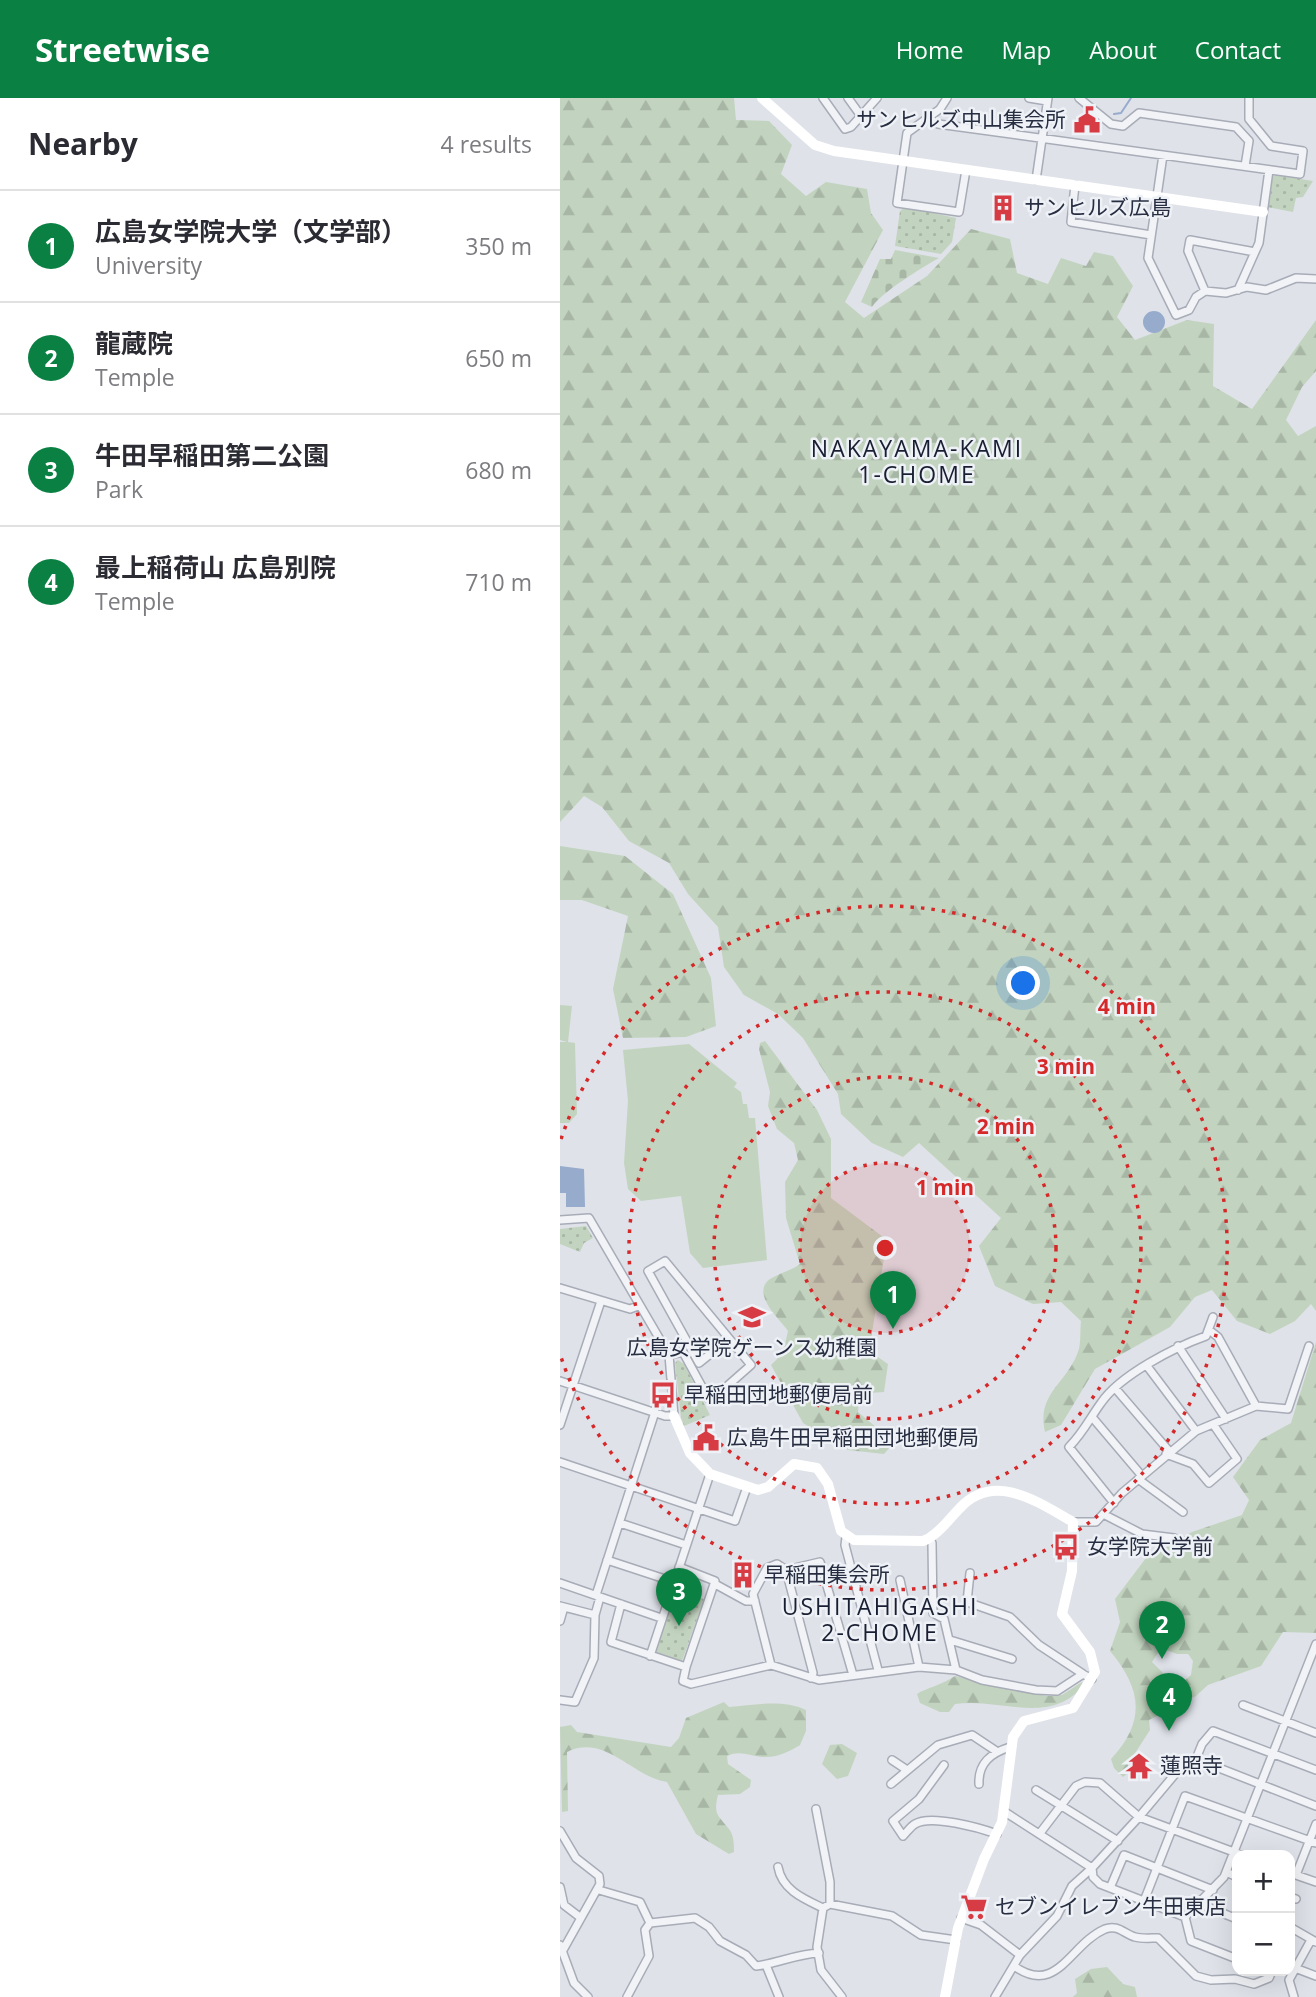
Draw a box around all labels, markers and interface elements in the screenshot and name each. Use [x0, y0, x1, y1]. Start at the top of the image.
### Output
text: Streetwise [35, 27, 210, 72]
text: Home [896, 33, 964, 66]
text: Map [1002, 33, 1051, 66]
text: About [1089, 33, 1157, 66]
text: Contact [1195, 33, 1281, 66]
place label: サンヒルズ中山集会所 [856, 105, 1066, 133]
public building icon: サンヒルズ中山集会所 [1072, 105, 1102, 135]
text: Nearby [28, 123, 138, 164]
text: 4 results [441, 128, 532, 160]
building icon: サンヒルズ広島 [988, 193, 1018, 223]
place label: サンヒルズ広島 [1024, 193, 1171, 221]
text: 広島女学院大学（文学部） [95, 213, 407, 249]
text: 1 [44, 230, 58, 262]
text: 350 m [465, 230, 532, 262]
text: University [95, 249, 202, 281]
text: 龍蔵院 [95, 325, 173, 361]
text: 2 [44, 342, 58, 374]
text: 650 m [465, 342, 532, 374]
text: Temple [95, 361, 175, 393]
district label: NAKAYAMA-KAMI 1-CHOME [811, 432, 1023, 490]
text: 牛田早稲田第二公園 [95, 437, 329, 473]
text: 3 [44, 454, 58, 486]
text: 680 m [465, 454, 532, 486]
text: Park [95, 473, 143, 505]
text: 最上稲荷山 広島別院 [95, 549, 336, 585]
text: 4 [44, 566, 58, 598]
text: 710 m [465, 566, 532, 598]
text: Temple [95, 585, 175, 617]
your location [1006, 966, 1040, 1000]
text: 4 min [1098, 992, 1156, 1020]
text: 3 min [1037, 1052, 1095, 1080]
text: 2 min [977, 1112, 1035, 1140]
text: 1 min [916, 1173, 974, 1201]
centre of rings [873, 1236, 897, 1260]
pin: 1 [870, 1271, 916, 1329]
school or university icon: 広島女学院ゲーンス幼稚園 [737, 1302, 767, 1332]
place label: 広島女学院ゲーンス幼稚園 [627, 1333, 877, 1361]
bus stop icon: 早稲田団地郵便局前 [648, 1380, 678, 1410]
place label: 早稲田団地郵便局前 [684, 1380, 873, 1408]
public building icon: 広島牛田早稲田団地郵便局 [691, 1423, 721, 1453]
place label: 広島牛田早稲田団地郵便局 [727, 1423, 979, 1451]
bus stop icon: 女学院大学前 [1051, 1532, 1081, 1562]
place label: 女学院大学前 [1087, 1532, 1213, 1560]
building icon: 早稲田集会所 [728, 1560, 758, 1590]
place label: 早稲田集会所 [764, 1560, 890, 1588]
pin: 3 [656, 1568, 702, 1626]
district label: USHITAHIGASHI 2-CHOME [782, 1590, 978, 1648]
pin: 2 [1139, 1601, 1185, 1659]
pin: 4 [1146, 1673, 1192, 1731]
temple icon: 蓮照寺 [1124, 1751, 1154, 1781]
place label: 蓮照寺 [1160, 1751, 1223, 1779]
map controls [1232, 1850, 1295, 1976]
button: + [1232, 1850, 1295, 1913]
supermarket icon: セブンイレブン牛田東店 [959, 1892, 989, 1922]
place label: セブンイレブン牛田東店 [995, 1892, 1226, 1920]
button: − [1232, 1913, 1295, 1976]

